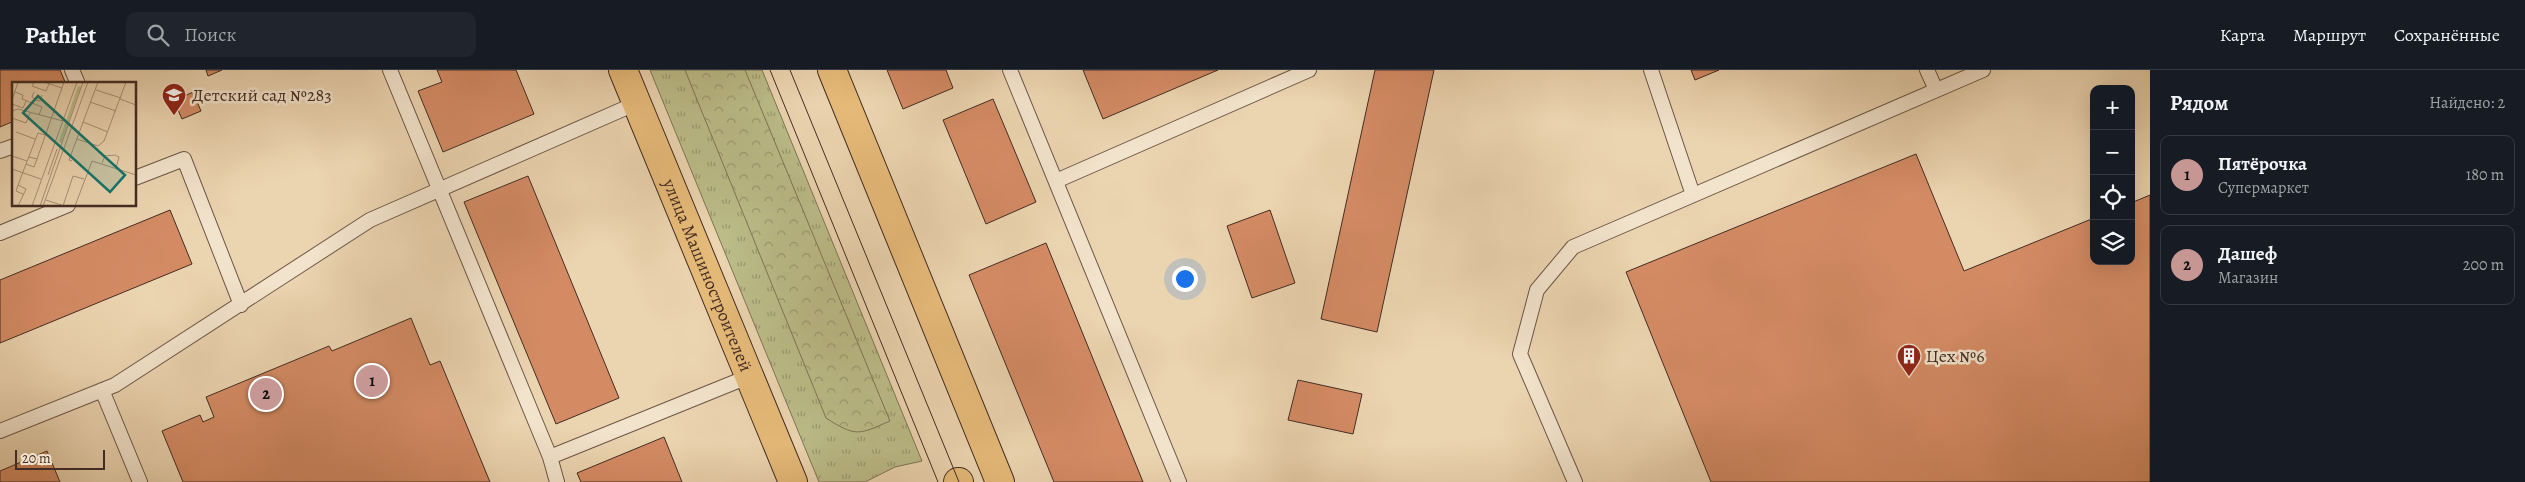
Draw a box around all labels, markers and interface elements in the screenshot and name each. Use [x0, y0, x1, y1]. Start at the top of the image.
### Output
search box [126, 12, 476, 57]
text: Pathlet [25, 19, 96, 51]
icon: search [144, 21, 172, 49]
text: Поиск [184, 22, 236, 48]
text: Карта [2220, 23, 2265, 47]
text: Маршрут [2293, 23, 2366, 47]
text: Сохранённые [2394, 23, 2500, 47]
inset map [12, 82, 136, 206]
school or university icon: Детский сад №283 [161, 82, 187, 116]
place label: Детский сад №283 [192, 83, 332, 107]
map controls [2090, 85, 2135, 265]
button: + [2090, 85, 2135, 130]
text: Рядом [2170, 89, 2228, 117]
text: Найдено: 2 [2429, 92, 2505, 114]
button: − [2090, 130, 2135, 175]
text: Пятёрочка [2218, 151, 2307, 177]
text: 1 [2184, 164, 2190, 186]
text: 180 m [2466, 164, 2504, 186]
street label: улица Машиностроителей [657, 174, 758, 375]
button: locate [2090, 175, 2135, 220]
text: Супермаркет [2218, 177, 2309, 199]
button: layers [2090, 220, 2135, 265]
text: Дашеф [2218, 241, 2277, 267]
text: 2 [2183, 254, 2191, 276]
text: 200 m [2463, 254, 2504, 276]
your location [1172, 266, 1198, 292]
text: Магазин [2218, 267, 2278, 289]
building icon: Цех №6 [1896, 343, 1922, 377]
place label: Цех №6 [1926, 344, 1985, 368]
pin: 1 [356, 362, 388, 400]
pin: 2 [250, 375, 282, 413]
scale bar [15, 447, 105, 470]
text: 20 m [22, 449, 51, 468]

